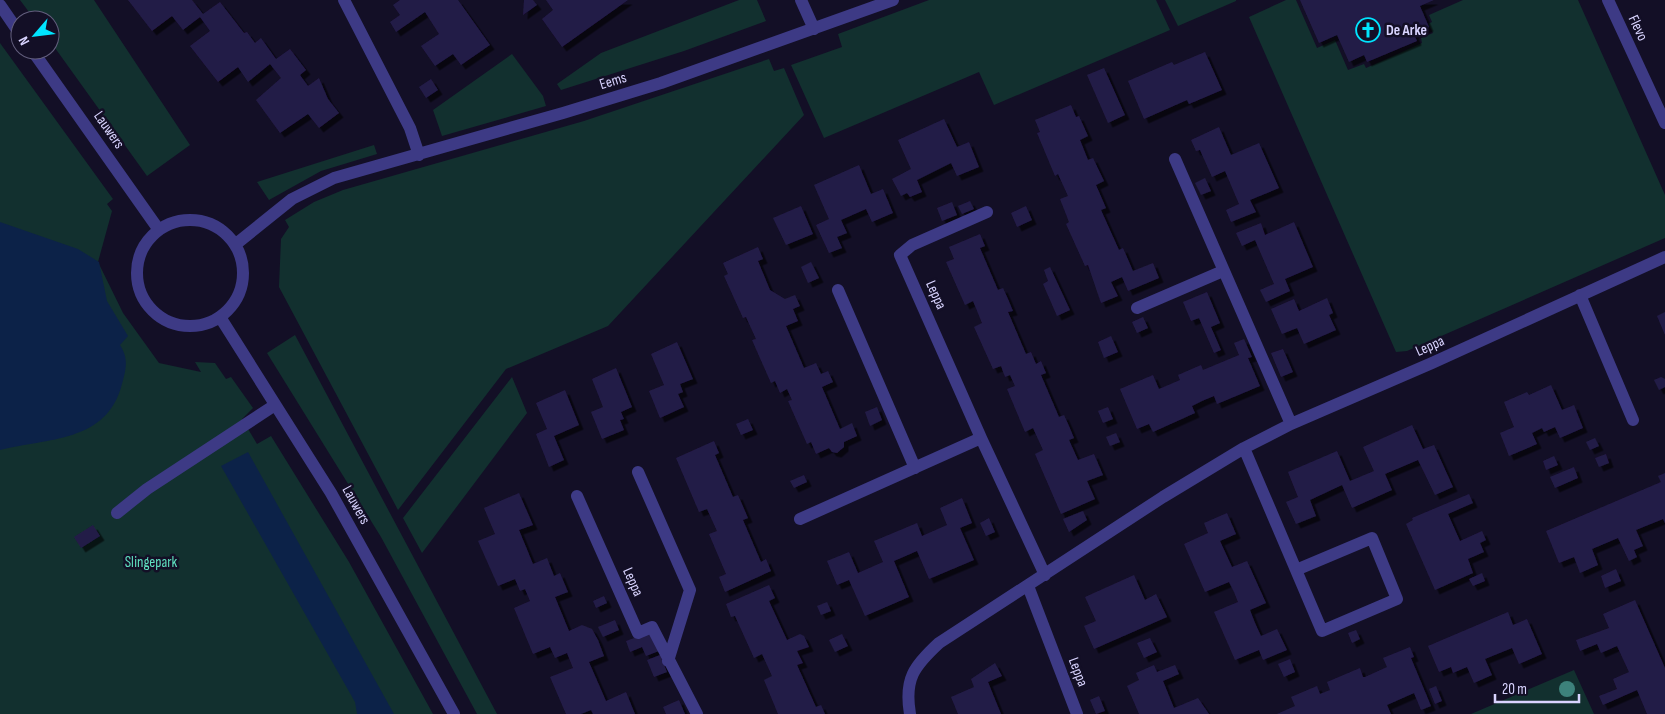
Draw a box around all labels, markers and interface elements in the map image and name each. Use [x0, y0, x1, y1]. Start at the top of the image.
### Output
north arrow [10, 10, 60, 60]
street label: Flevo [1624, 12, 1652, 44]
church icon: De Arke [1355, 17, 1381, 43]
place label: De Arke [1386, 21, 1427, 40]
text: N [15, 34, 33, 48]
street label: Eems [597, 68, 629, 94]
street label: Lauwers [89, 108, 129, 152]
street label: Leppa [921, 278, 951, 313]
street label: Leppa [1413, 331, 1448, 361]
street label: Lauwers [338, 482, 374, 528]
park label: Slingepark [125, 553, 178, 572]
street label: Leppa [618, 565, 648, 600]
street label: Leppa [1064, 655, 1092, 689]
scale bar [1495, 672, 1579, 704]
text: 20 m [1502, 680, 1527, 699]

